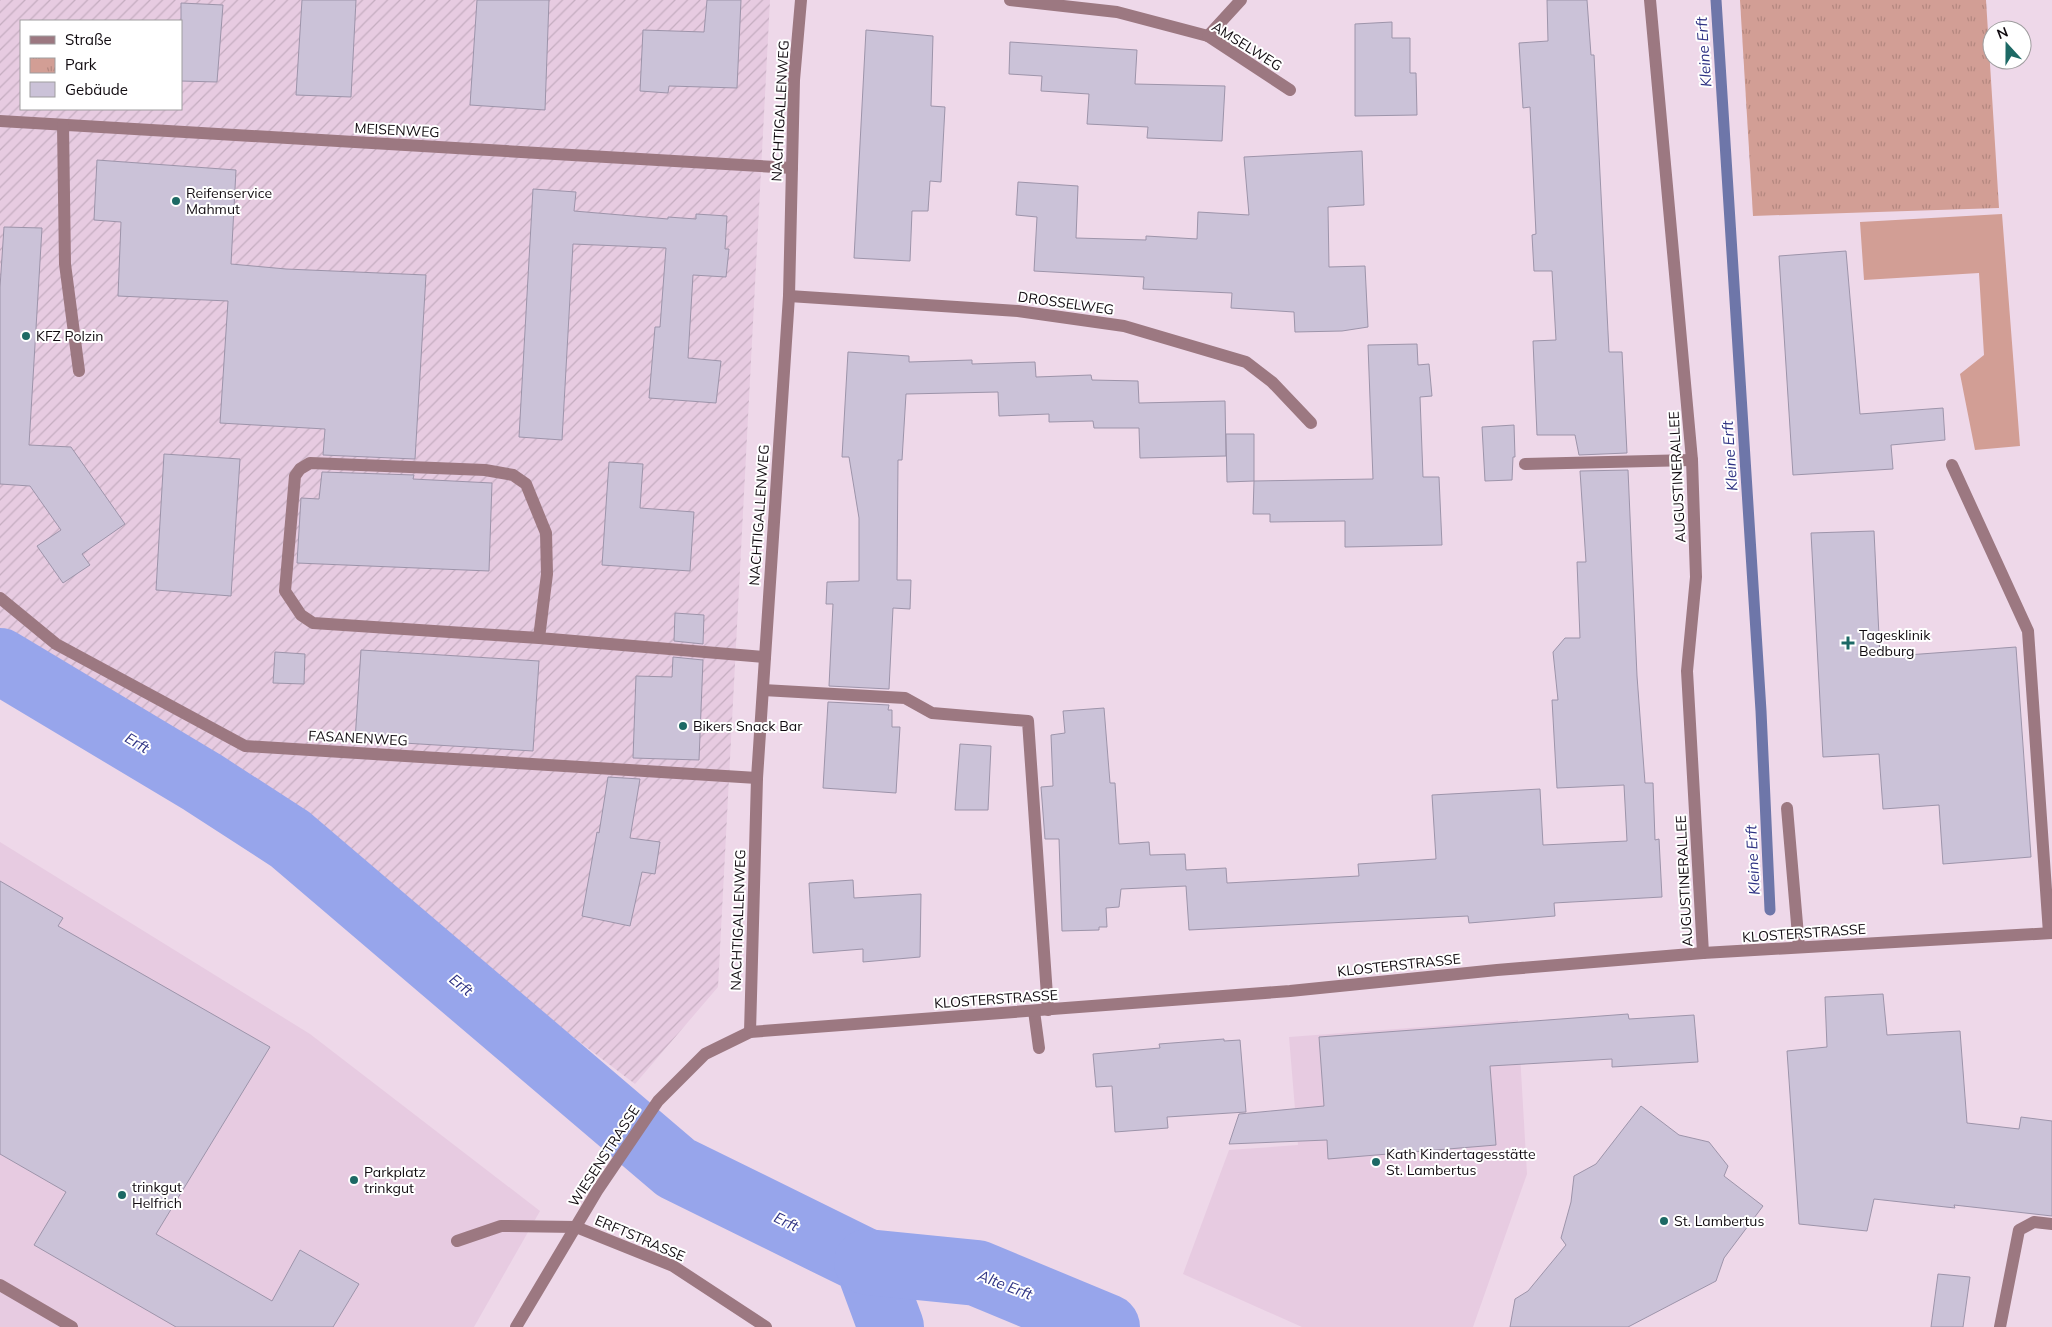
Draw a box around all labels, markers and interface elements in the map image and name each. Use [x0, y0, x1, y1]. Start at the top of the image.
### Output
water label: Kleine Erft [1692, 16, 1715, 88]
street label: AMSELWEG [1209, 17, 1285, 75]
legend [20, 20, 182, 110]
north arrow [1982, 20, 2032, 70]
text: N [1994, 23, 2011, 43]
text: Straße [65, 30, 112, 49]
street label: NACHTIGALLENWEG [767, 40, 793, 182]
text: Park [65, 55, 97, 74]
text: Gebäude [65, 80, 128, 99]
street label: MEISENWEG [354, 119, 440, 141]
place label: Reifenservice Mahmut [186, 184, 272, 218]
marker: Reifenservice Mahmut [170, 195, 182, 207]
street label: DROSSELWEG [1017, 287, 1115, 319]
place label: KFZ Polzin [36, 327, 104, 345]
marker: KFZ Polzin [20, 330, 32, 342]
street label: AUGUSTINERALLEE [1665, 411, 1689, 543]
water label: Kleine Erft [1718, 420, 1741, 492]
street label: NACHTIGALLENWEG [745, 444, 773, 586]
place label: Tagesklinik Bedburg [1859, 626, 1931, 660]
marker: Tagesklinik Bedburg [1841, 636, 1855, 650]
place label: Bikers Snack Bar [693, 717, 803, 735]
marker: Bikers Snack Bar [677, 720, 689, 732]
street label: FASANENWEG [308, 726, 408, 750]
water label: Erft [122, 728, 153, 757]
street label: AUGUSTINERALLEE [1672, 815, 1696, 947]
water label: Kleine Erft [1741, 824, 1764, 896]
street label: NACHTIGALLENWEG [727, 849, 749, 991]
street label: KLOSTERSTRASSE [1741, 920, 1867, 946]
street label: KLOSTERSTRASSE [1336, 950, 1462, 980]
water label: Erft [446, 969, 477, 1000]
street label: KLOSTERSTRASSE [933, 986, 1059, 1012]
street label: WIESENSTRASSE [565, 1102, 643, 1210]
place label: Kath Kindertagesstätte St. Lambertus [1386, 1145, 1536, 1179]
marker: Kath Kindertagesstätte St. Lambertus [1370, 1156, 1382, 1168]
place label: Parkplatz trinkgut [364, 1163, 426, 1197]
marker: Parkplatz trinkgut [348, 1174, 360, 1186]
place label: trinkgut Helfrich [132, 1178, 182, 1212]
marker: trinkgut Helfrich [116, 1189, 128, 1201]
water label: Erft [771, 1208, 802, 1236]
street label: ERFTSTRASSE [592, 1211, 688, 1265]
place label: St. Lambertus [1674, 1212, 1764, 1230]
marker: St. Lambertus [1658, 1215, 1670, 1227]
water label: Alte Erft [974, 1265, 1036, 1304]

